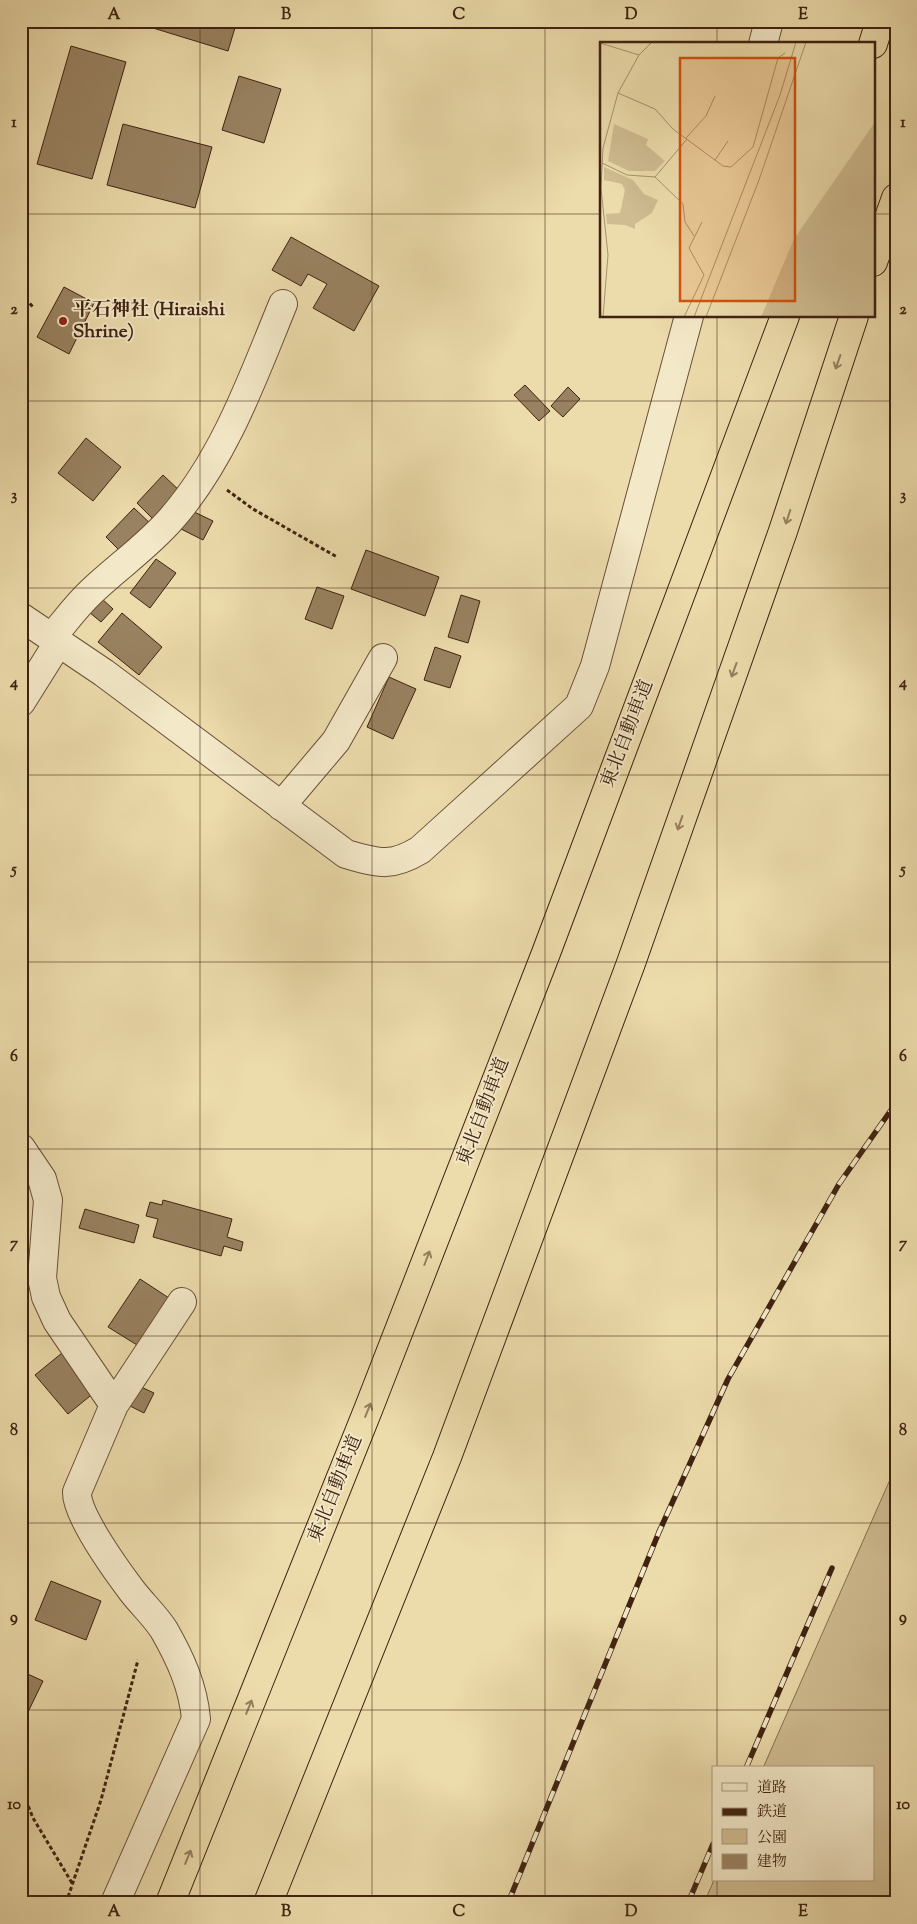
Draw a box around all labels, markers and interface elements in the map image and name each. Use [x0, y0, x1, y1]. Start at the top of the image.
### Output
text: A [108, 4, 121, 27]
text: B [281, 4, 291, 27]
text: C [453, 4, 466, 27]
text: D [625, 4, 638, 27]
text: E [798, 4, 808, 27]
inset map [600, 42, 874, 318]
text: 1 [11, 112, 17, 135]
text: 1 [900, 112, 906, 135]
place label: 平石神社 (Hiraishi Shrine) [73, 297, 225, 346]
text: 2 [10, 299, 18, 322]
text: 2 [899, 299, 907, 322]
marker: 平石神社 (Hiraishi Shrine) [57, 315, 69, 327]
one-way arrow [833, 354, 843, 370]
text: 3 [11, 485, 18, 508]
text: 3 [900, 485, 907, 508]
one-way arrow [783, 508, 792, 524]
one-way arrow [729, 662, 738, 677]
text: 4 [9, 672, 18, 695]
text: 4 [898, 672, 907, 695]
street label: 東北自動車道 [595, 676, 661, 792]
one-way arrow [675, 815, 684, 830]
text: 5 [9, 859, 17, 882]
text: 5 [898, 859, 906, 882]
text: 6 [10, 1046, 18, 1069]
text: 6 [899, 1046, 907, 1069]
street label: 東北自動車道 [451, 1054, 517, 1170]
text: 7 [10, 1233, 19, 1256]
text: 7 [899, 1233, 908, 1256]
one-way arrow [422, 1251, 432, 1266]
one-way arrow [364, 1402, 373, 1417]
text: 8 [10, 1420, 18, 1443]
text: 8 [899, 1420, 907, 1443]
street label: 東北自動車道 [302, 1431, 370, 1547]
text: 9 [10, 1607, 18, 1630]
text: 9 [899, 1607, 907, 1630]
one-way arrow [244, 1700, 254, 1715]
legend [712, 1766, 874, 1882]
text: 道路 [757, 1778, 787, 1799]
text: 10 [7, 1794, 21, 1817]
text: 10 [896, 1794, 910, 1817]
text: 鉄道 [757, 1802, 787, 1823]
text: 公園 [757, 1828, 787, 1849]
one-way arrow [184, 1850, 193, 1866]
text: 建物 [757, 1852, 787, 1873]
text: A [108, 1901, 121, 1924]
text: B [281, 1901, 291, 1924]
text: C [453, 1901, 466, 1924]
text: D [625, 1901, 638, 1924]
text: E [798, 1901, 808, 1924]

